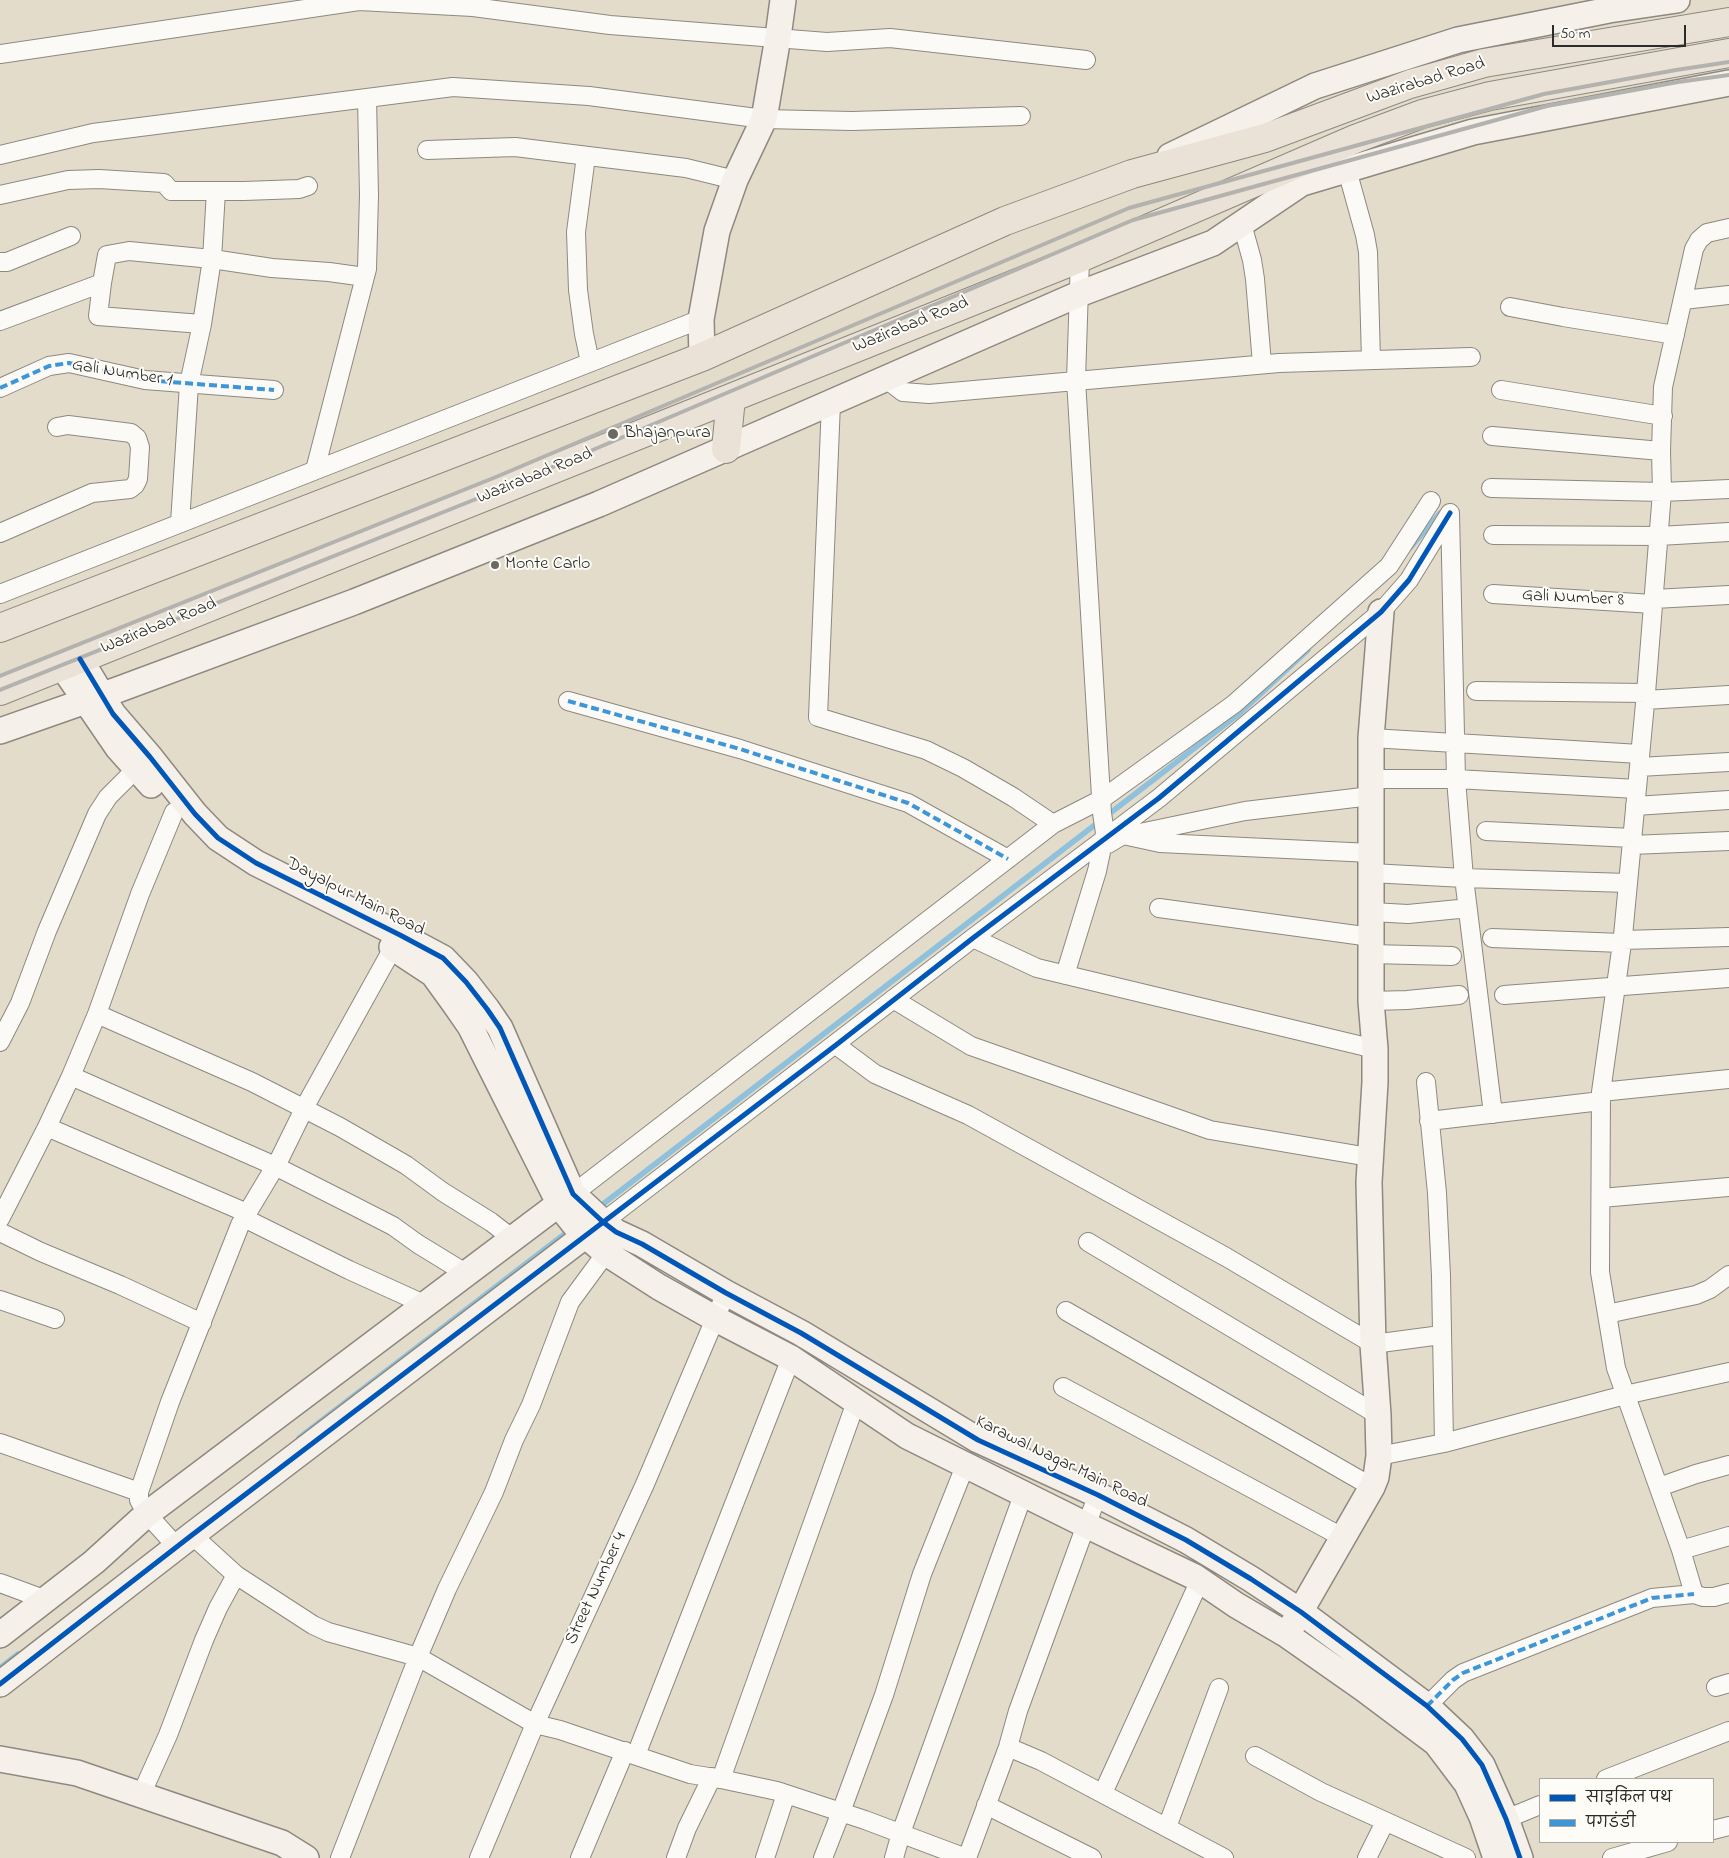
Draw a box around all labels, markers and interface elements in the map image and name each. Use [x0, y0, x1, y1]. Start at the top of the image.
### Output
scale bar [1554, 15, 1688, 47]
text: 50 m [1560, 23, 1590, 45]
street label: Wazirabad Road [1364, 54, 1488, 110]
street label: Wazirabad Road [850, 293, 972, 359]
street label: Gali Number 1 [70, 355, 174, 393]
place label: Bhajanpura [624, 423, 711, 445]
marker: Bhajanpura [606, 427, 620, 441]
street label: Wazirabad Road [474, 444, 596, 510]
place label: Monte Carlo [505, 554, 590, 576]
marker: Monte Carlo [489, 559, 501, 571]
street label: Gali Number 8 [1521, 586, 1625, 612]
street label: Wazirabad Road [98, 594, 220, 660]
street label: Dayalpur Main Road [282, 854, 428, 942]
street label: Karawal Nagar Main Road [971, 1412, 1151, 1514]
street label: Street Number 4 [562, 1529, 632, 1649]
legend [1539, 1778, 1714, 1843]
text: साइकिल पथ [1586, 1787, 1672, 1809]
text: पगडंडी [1586, 1812, 1636, 1834]

